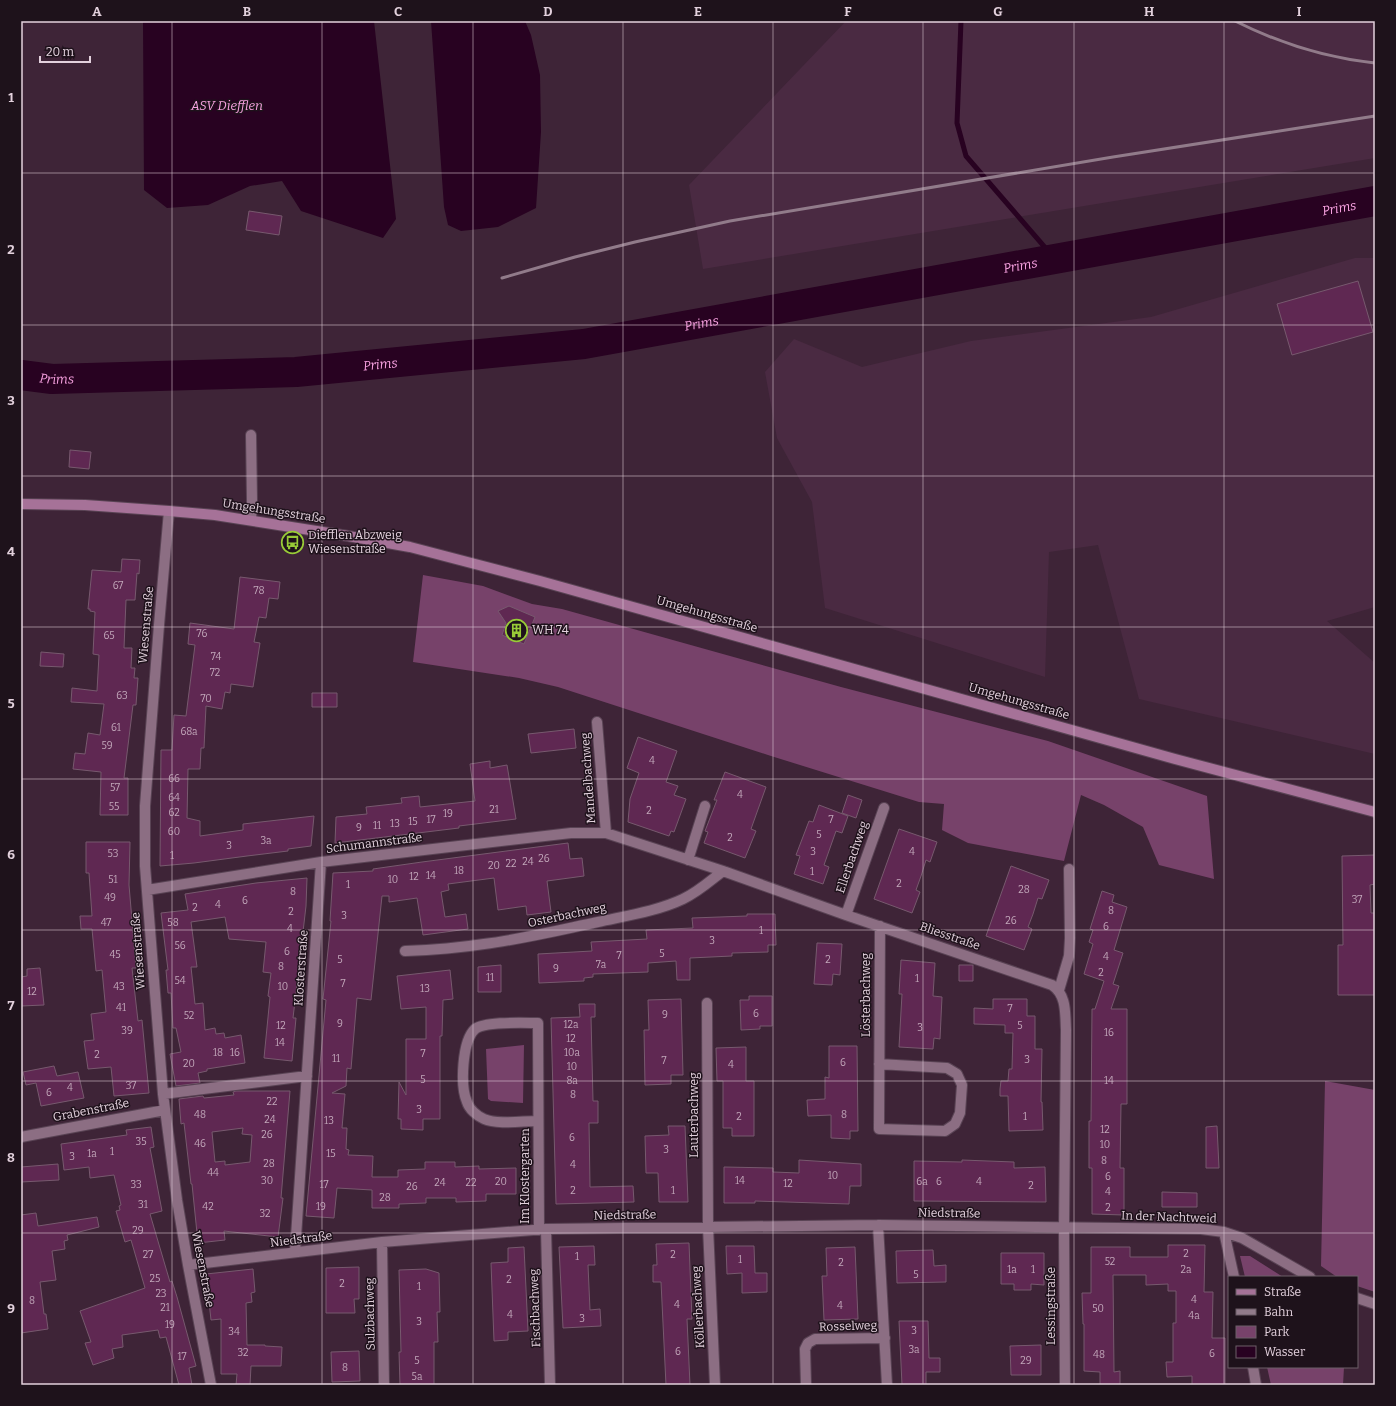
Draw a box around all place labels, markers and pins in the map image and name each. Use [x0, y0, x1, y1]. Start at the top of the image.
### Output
place label: Diefflen Abzweig Wiesenstraße [308, 528, 402, 556]
bus stop icon: Diefflen Abzweig Wiesenstraße [279, 529, 305, 555]
building icon: WH 74 [504, 617, 530, 643]
place label: WH 74 [532, 623, 569, 637]

